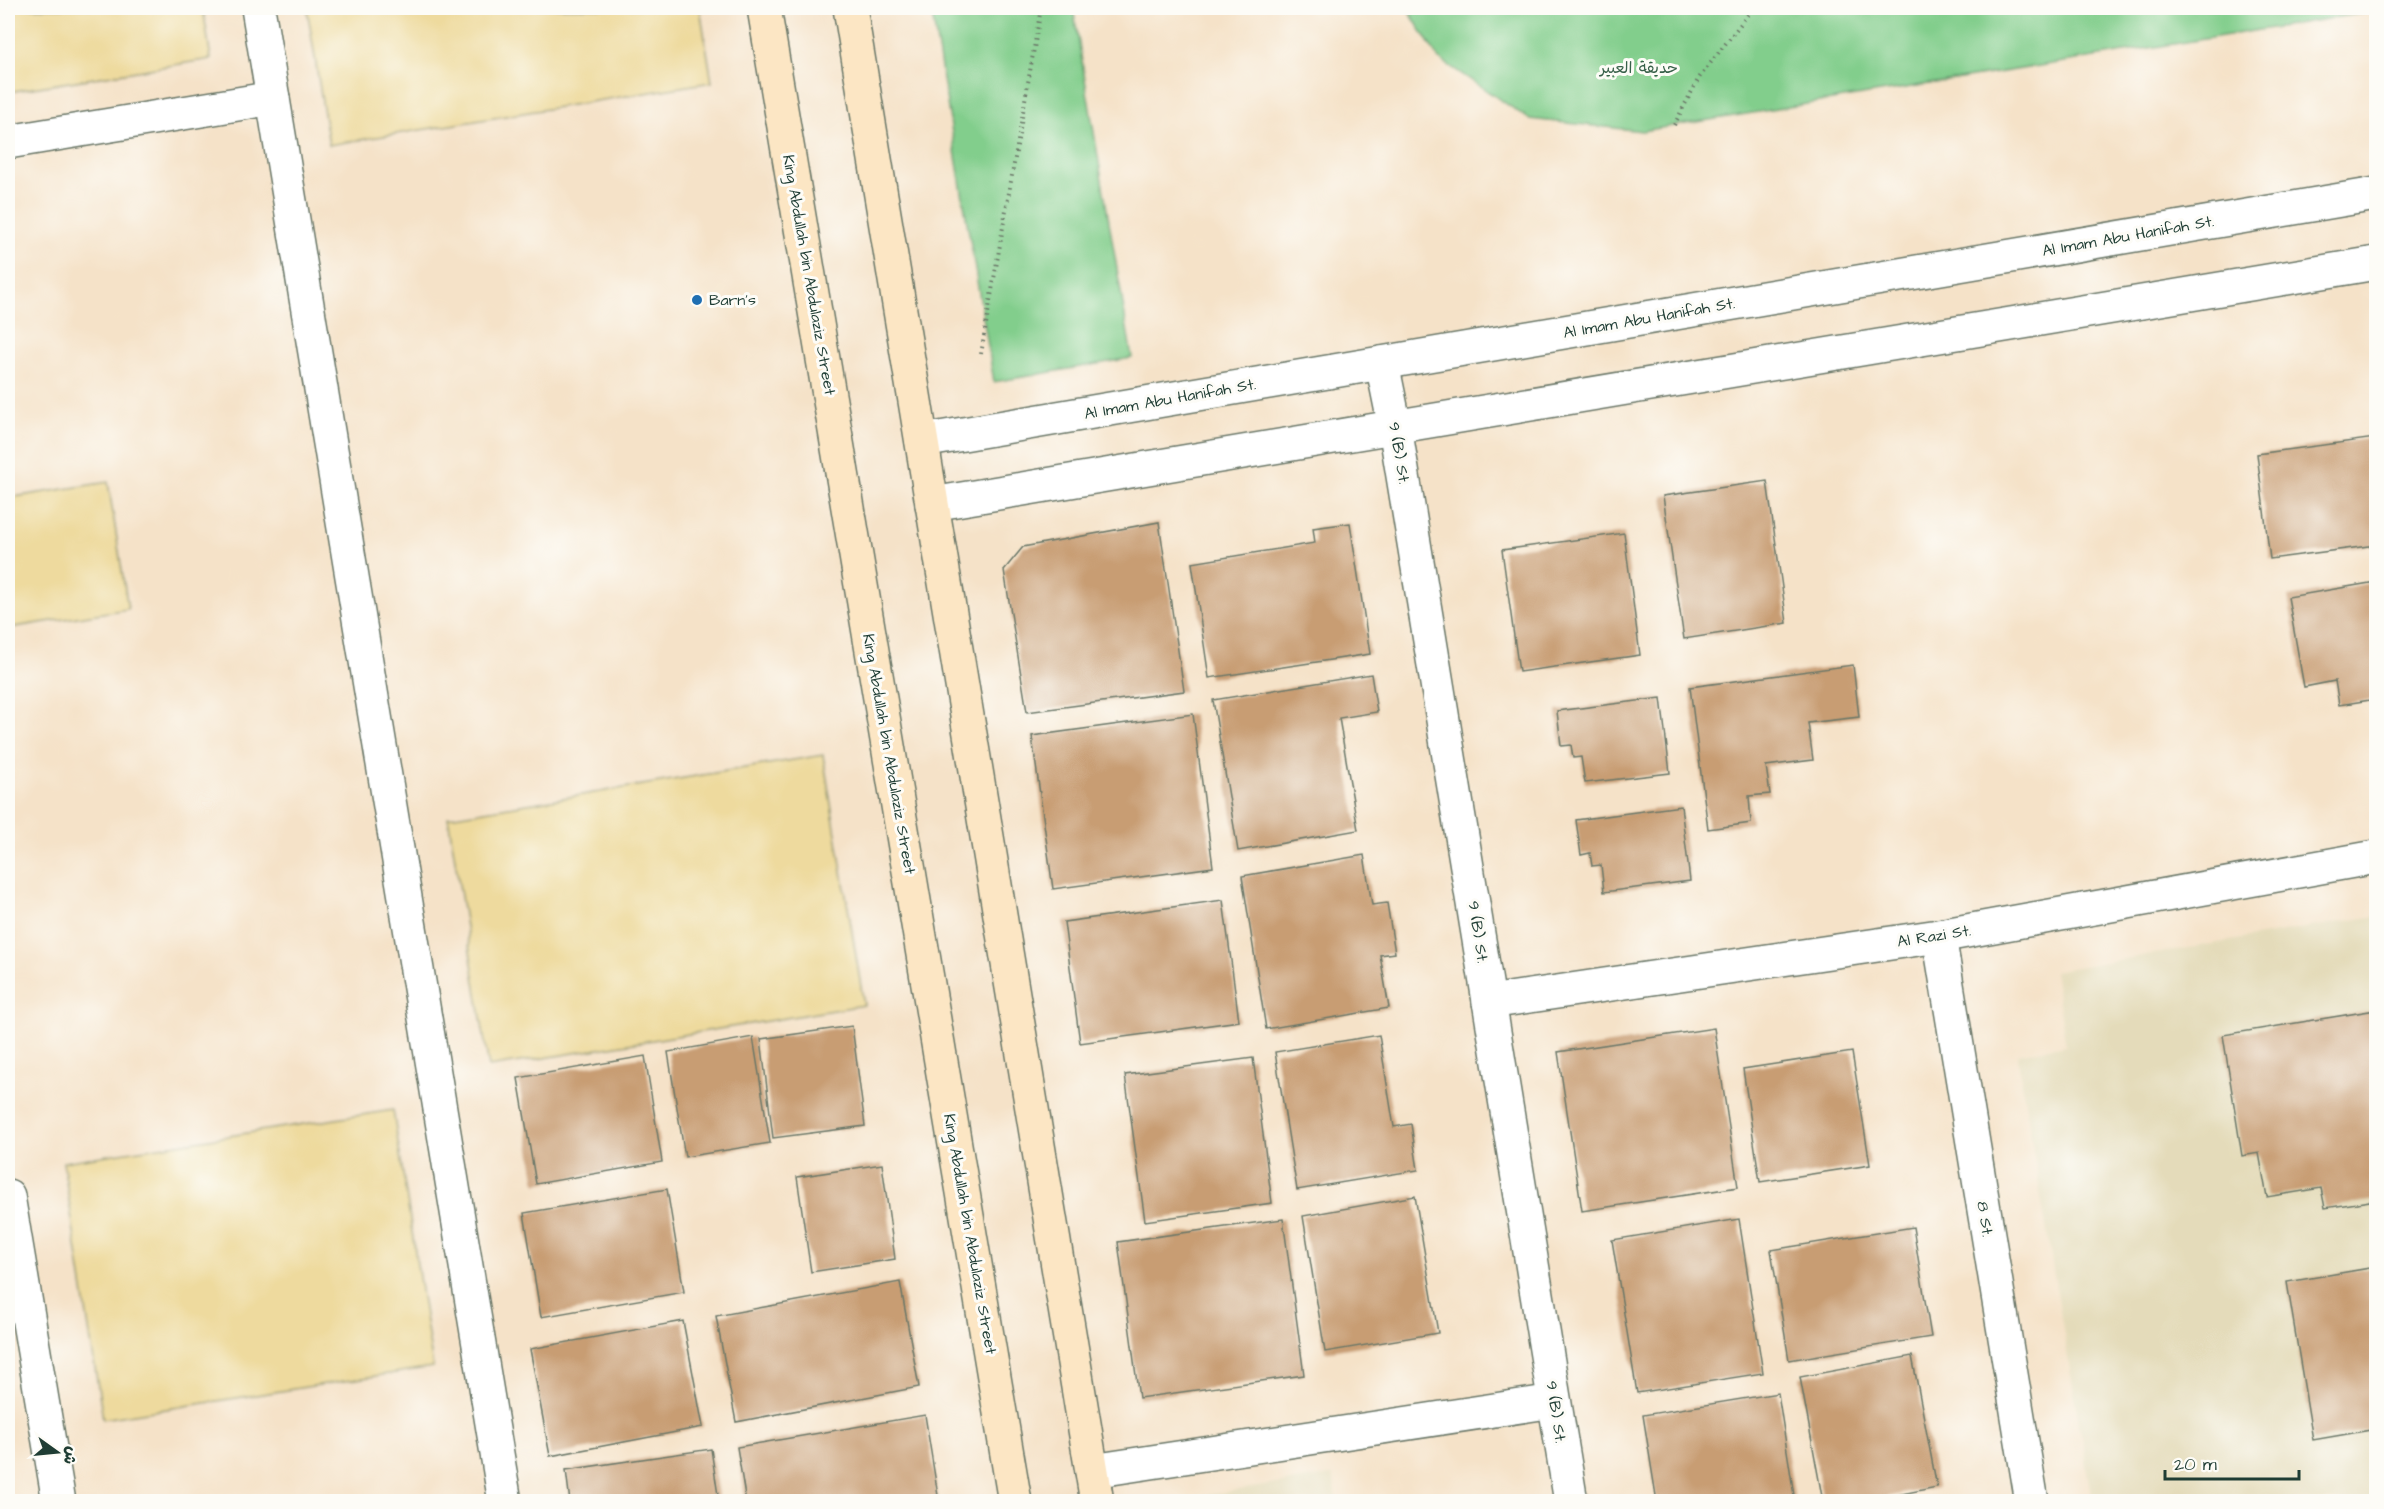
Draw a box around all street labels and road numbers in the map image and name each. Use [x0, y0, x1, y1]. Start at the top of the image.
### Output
street label: King Abdullah bin Abdulaziz Street [776, 153, 841, 398]
street label: Al Imam Abu Hanifah St. [2040, 210, 2216, 262]
street label: Al Imam Abu Hanifah St. [1561, 292, 1737, 344]
street label: Al Imam Abu Hanifah St. [1082, 373, 1258, 425]
street label: 9 (B) St. [1383, 420, 1415, 486]
street label: King Abdullah bin Abdulaziz Street [856, 632, 921, 877]
street label: 9 (B) St. [1462, 899, 1494, 965]
street label: Al Razi St. [1896, 919, 1972, 953]
street label: King Abdullah bin Abdulaziz Street [937, 1112, 1002, 1357]
street label: 8 St. [1971, 1200, 1999, 1238]
street label: 9 (B) St. [1540, 1379, 1572, 1445]

